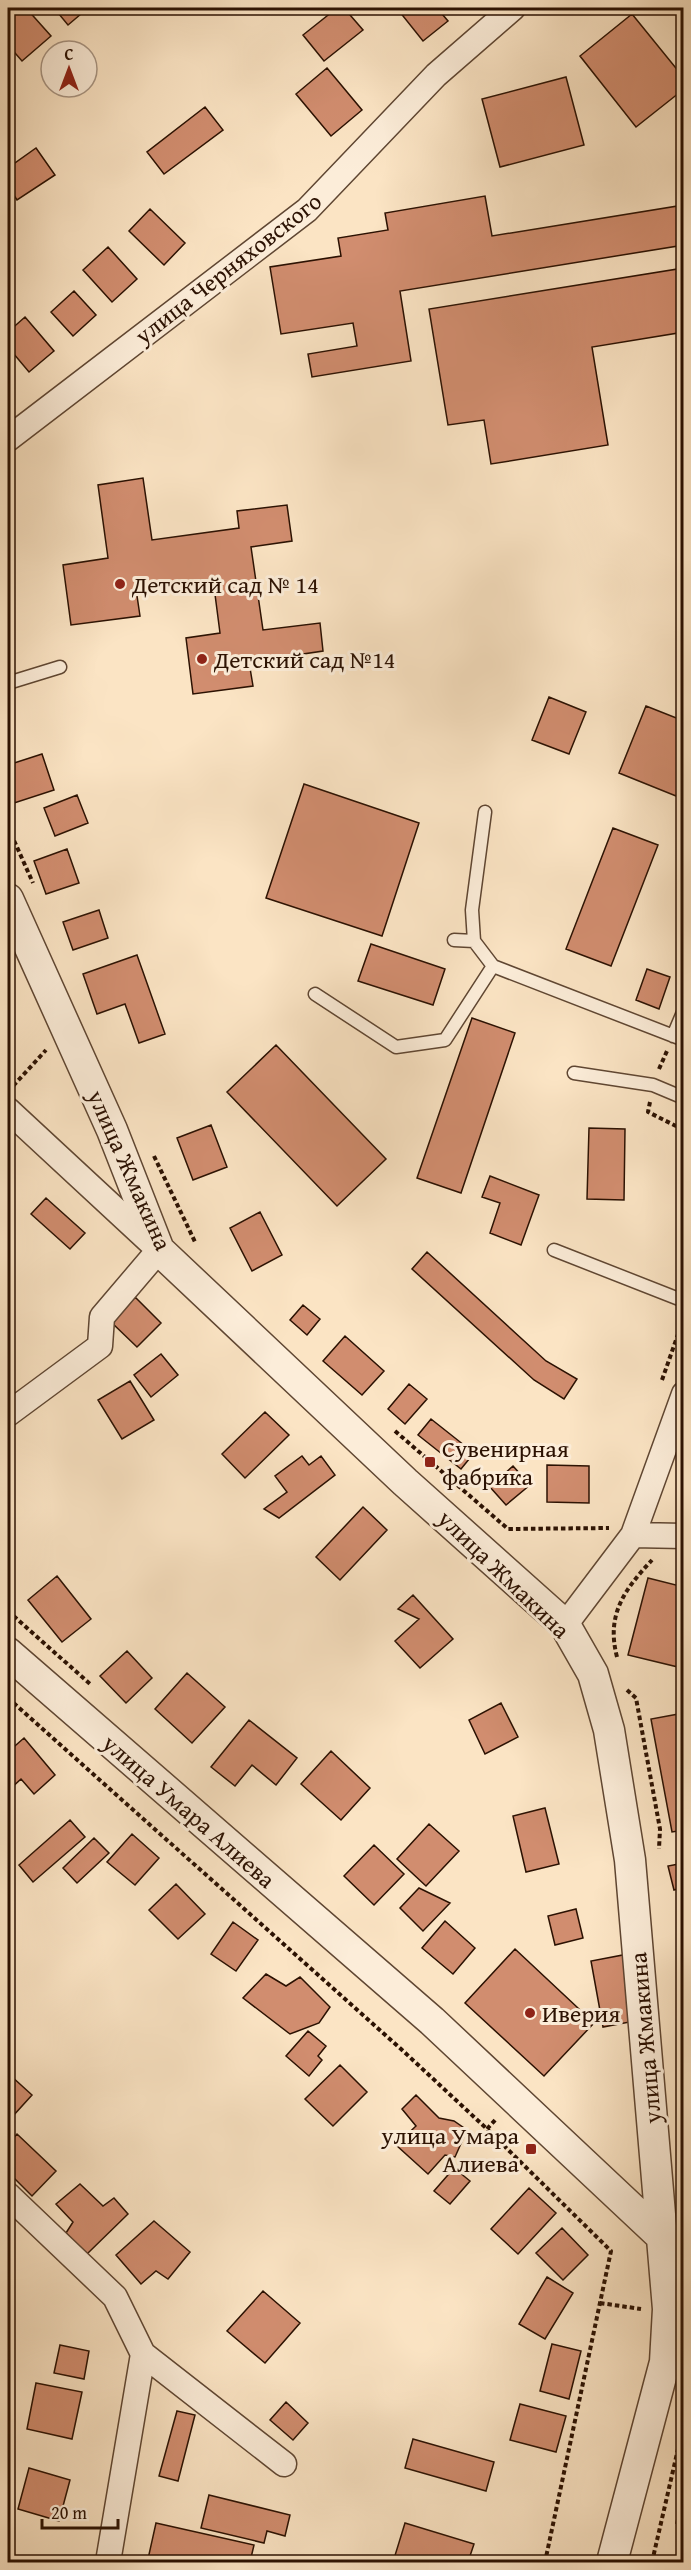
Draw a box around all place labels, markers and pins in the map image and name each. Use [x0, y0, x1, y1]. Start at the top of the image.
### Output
place label: Детский сад № 14 [131, 567, 319, 602]
marker: Детский сад № 14 [113, 577, 127, 591]
place label: Детский сад №14 [213, 642, 395, 677]
marker: Детский сад №14 [195, 652, 209, 666]
place label: Сувенирная фабрика [442, 1431, 569, 1494]
marker: Сувенирная фабрика [423, 1455, 437, 1469]
place label: Иверия [542, 1996, 621, 2031]
marker: Иверия [523, 2006, 537, 2020]
place label: улица Умара Алиева [380, 2118, 520, 2181]
marker: улица Умара Алиева [524, 2142, 538, 2156]

